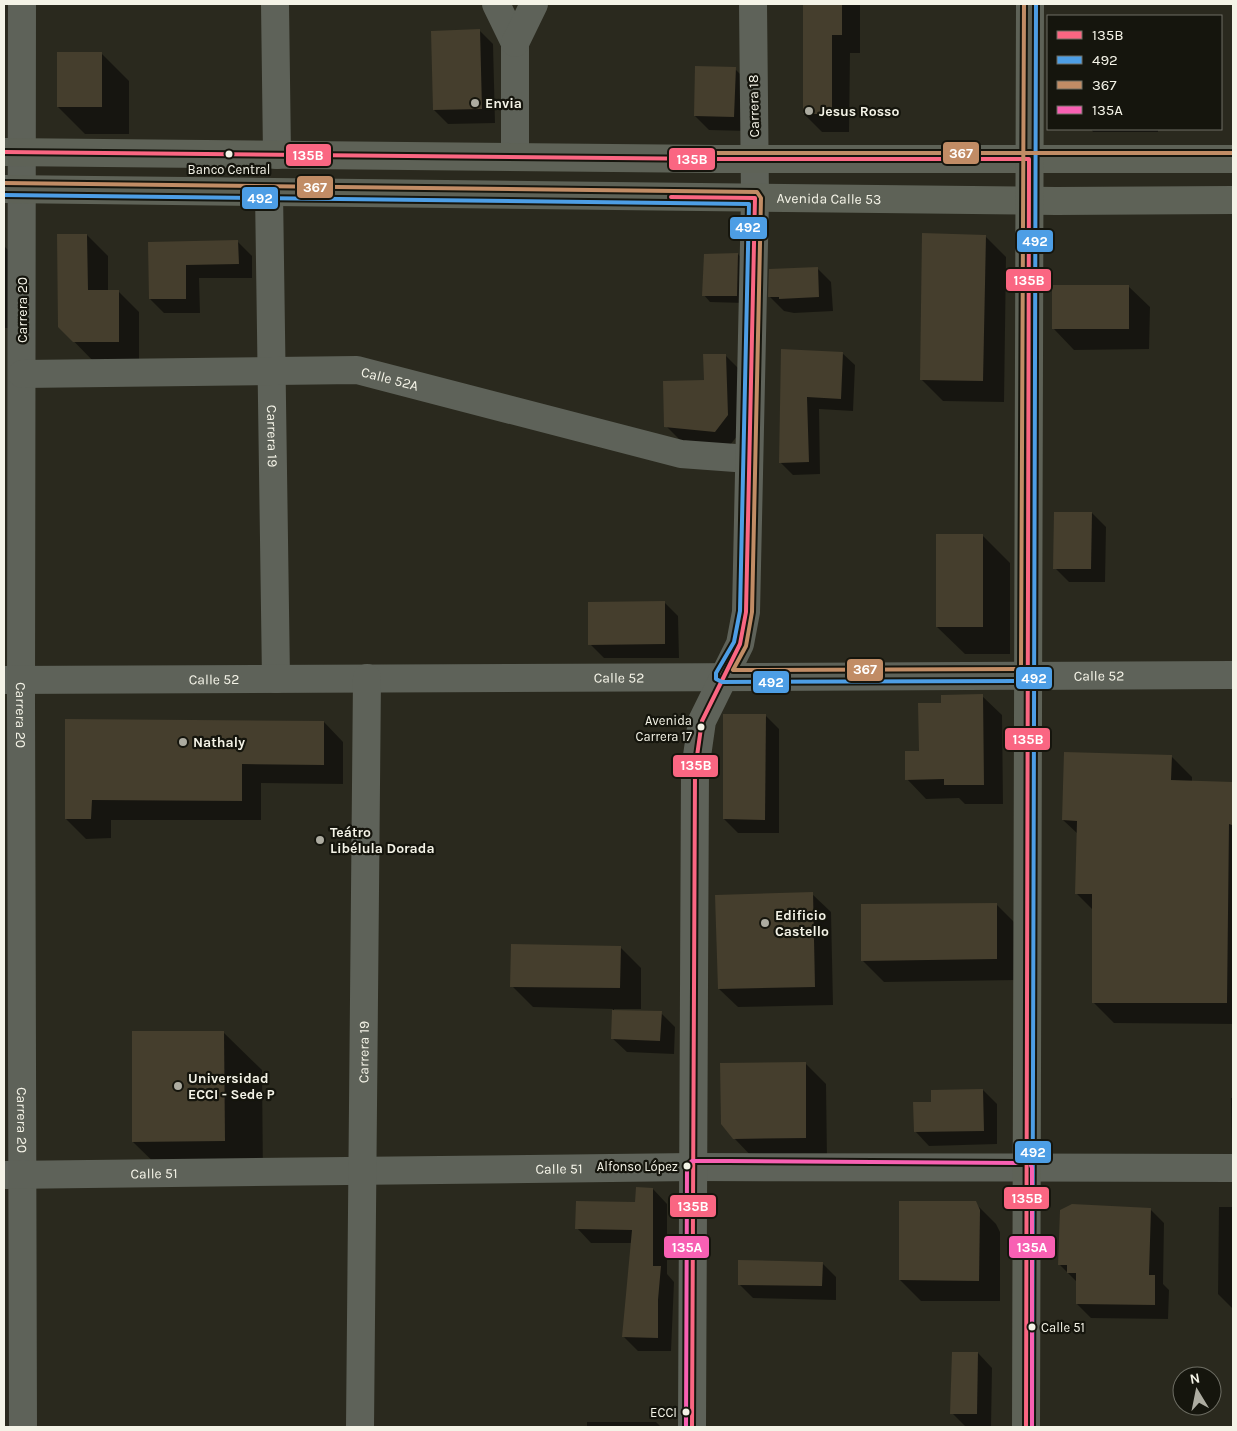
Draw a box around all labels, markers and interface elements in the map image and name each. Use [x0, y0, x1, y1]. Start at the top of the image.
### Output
legend [1047, 15, 1222, 130]
text: 135B [1092, 26, 1124, 44]
text: 492 [1092, 51, 1118, 69]
street label: Carrera 18 [745, 74, 763, 138]
text: 367 [1092, 76, 1117, 94]
place label: Envia [485, 95, 522, 112]
marker: Envia [469, 97, 481, 109]
text: 135A [1092, 101, 1123, 119]
place label: Jesus Rosso [819, 103, 899, 120]
marker: Jesus Rosso [803, 105, 815, 117]
line badge: 367 [942, 141, 980, 165]
line badge: 135B [285, 143, 332, 167]
text: 367 [949, 145, 973, 162]
text: 135B [293, 147, 323, 164]
line badge: 135B [668, 147, 716, 171]
marker: Banco Central [224, 149, 234, 159]
text: 135B [677, 151, 707, 168]
place label: Banco Central [188, 162, 270, 177]
line badge: 367 [296, 175, 334, 199]
text: 367 [303, 179, 327, 196]
line badge: 492 [241, 186, 279, 210]
street label: Avenida Calle 53 [776, 189, 881, 208]
text: 492 [247, 190, 273, 207]
line badge: 492 [729, 216, 768, 240]
text: 492 [735, 219, 761, 236]
line badge: 492 [1016, 229, 1054, 253]
text: 492 [1022, 233, 1048, 250]
line badge: 135B [1005, 268, 1052, 292]
text: 135B [1014, 272, 1044, 289]
street label: Carrera 20 [14, 277, 31, 343]
street label: Calle 52A [359, 363, 420, 394]
street label: Carrera 19 [264, 405, 281, 467]
line badge: 367 [846, 658, 884, 682]
text: 367 [853, 661, 877, 678]
line badge: 492 [1015, 666, 1053, 690]
street label: Calle 52 [1074, 667, 1124, 684]
street label: Calle 52 [594, 669, 644, 686]
line badge: 492 [752, 670, 790, 694]
text: 492 [1021, 670, 1047, 687]
street label: Calle 52 [189, 671, 239, 688]
text: 492 [758, 674, 784, 691]
street label: Carrera 20 [12, 682, 30, 748]
place label: Avenida Carrera 17 [635, 713, 692, 744]
marker: Avenida Carrera 17 [696, 722, 706, 732]
line badge: 135B [1004, 727, 1051, 751]
text: 135B [1013, 731, 1043, 748]
place label: Nathaly [193, 734, 245, 751]
marker: Nathaly [177, 736, 189, 748]
line badge: 135B [672, 754, 719, 778]
text: 135B [681, 757, 711, 774]
place label: Teátro Libélula Dorada [330, 824, 435, 857]
marker: Teátro Libélula Dorada [314, 834, 326, 846]
place label: Edificio Castello [775, 907, 829, 940]
marker: Edificio Castello [759, 917, 771, 929]
street label: Carrera 19 [355, 1021, 372, 1083]
place label: Universidad ECCI - Sede P [188, 1070, 275, 1103]
marker: Universidad ECCI - Sede P [172, 1080, 184, 1092]
street label: Carrera 20 [14, 1087, 31, 1153]
line badge: 492 [1014, 1140, 1052, 1164]
text: 492 [1020, 1144, 1046, 1161]
place label: Alfonso López [597, 1159, 678, 1174]
street label: Calle 51 [535, 1160, 583, 1177]
marker: Alfonso López [682, 1161, 692, 1171]
street label: Calle 51 [130, 1164, 178, 1182]
line badge: 135B [1003, 1186, 1050, 1210]
text: 135B [1012, 1190, 1042, 1207]
line badge: 135B [669, 1194, 717, 1218]
text: 135B [678, 1198, 708, 1215]
line badge: 135A [663, 1235, 710, 1259]
line badge: 135A [1008, 1235, 1056, 1259]
text: 135A [672, 1239, 703, 1256]
text: 135A [1017, 1239, 1048, 1256]
place label: Calle 51 [1041, 1320, 1085, 1335]
marker: Calle 51 [1027, 1322, 1037, 1332]
north arrow [1172, 1366, 1222, 1416]
text: N [1188, 1369, 1201, 1388]
place label: ECCI [650, 1405, 677, 1420]
marker: ECCI [681, 1407, 691, 1417]

